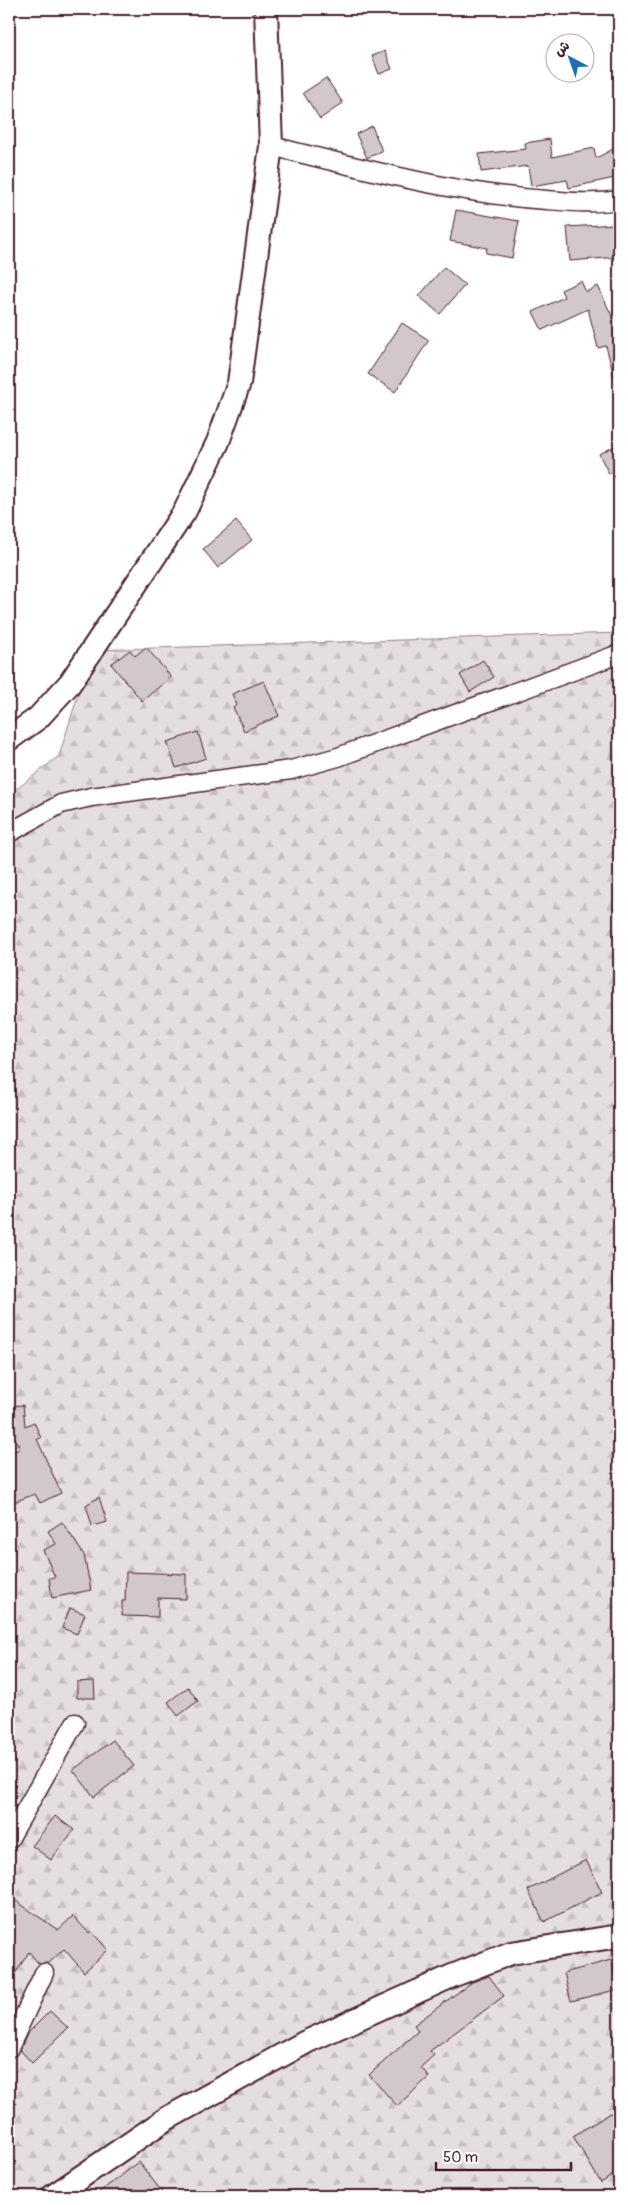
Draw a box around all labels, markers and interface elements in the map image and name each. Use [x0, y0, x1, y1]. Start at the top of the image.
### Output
north arrow [546, 32, 596, 82]
text: ش [550, 37, 573, 60]
scale bar [436, 2140, 570, 2172]
text: 50 m [443, 2148, 478, 2167]

